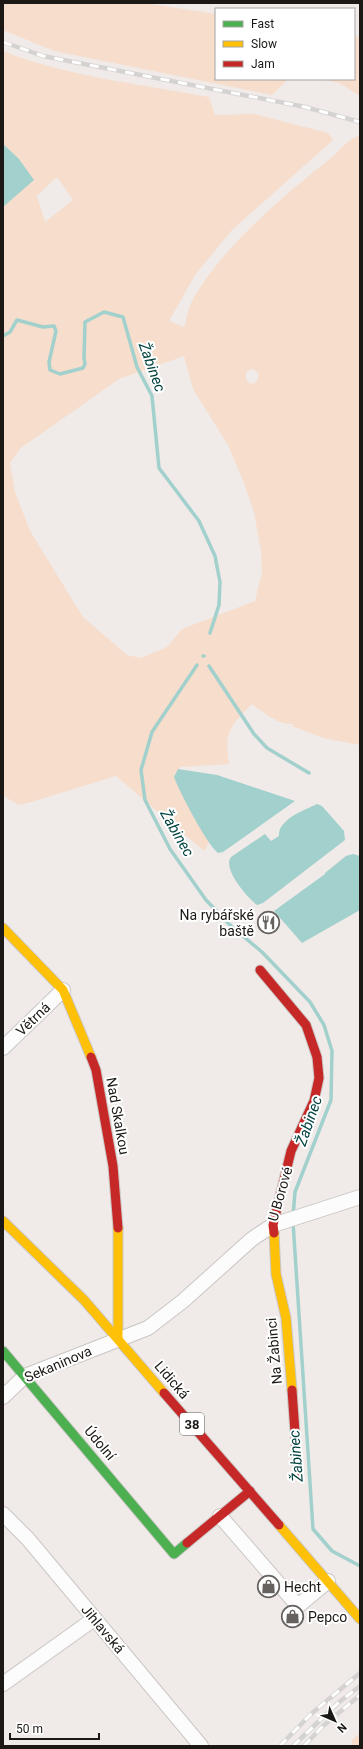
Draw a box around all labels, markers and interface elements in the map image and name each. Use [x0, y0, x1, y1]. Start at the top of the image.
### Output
legend [215, 8, 355, 80]
text: Fast [251, 17, 274, 31]
text: Slow [251, 37, 277, 51]
text: Jam [251, 57, 275, 71]
water label: Žabinec [134, 339, 169, 395]
water label: Žabinec [156, 805, 198, 860]
place label: Na rybářské baště [180, 907, 254, 939]
restaurant icon: Na rybářské baště [256, 910, 282, 936]
street label: Větrná [13, 999, 53, 1039]
street label: Nad Skalkou [103, 1076, 133, 1156]
water label: Žabinec [292, 1093, 326, 1149]
street label: U Borové [265, 1165, 295, 1223]
street label: Na Žabinci [262, 1317, 285, 1385]
street label: Sekaninova [22, 1343, 94, 1385]
street label: Lidická [151, 1358, 193, 1402]
road number: 38 [180, 1413, 204, 1435]
street label: Údolní [81, 1422, 120, 1464]
water label: Žabinec [285, 1429, 307, 1483]
shop icon: Hecht [256, 1574, 282, 1600]
place label: Hecht [284, 1579, 321, 1595]
street label: Jihlavská [78, 1601, 128, 1657]
shop icon: Pepco [280, 1604, 306, 1630]
place label: Pepco [308, 1609, 347, 1625]
north arrow [315, 1701, 355, 1741]
scale bar [10, 1715, 99, 1741]
text: N [334, 1720, 349, 1735]
text: 50 m [16, 1722, 43, 1736]

